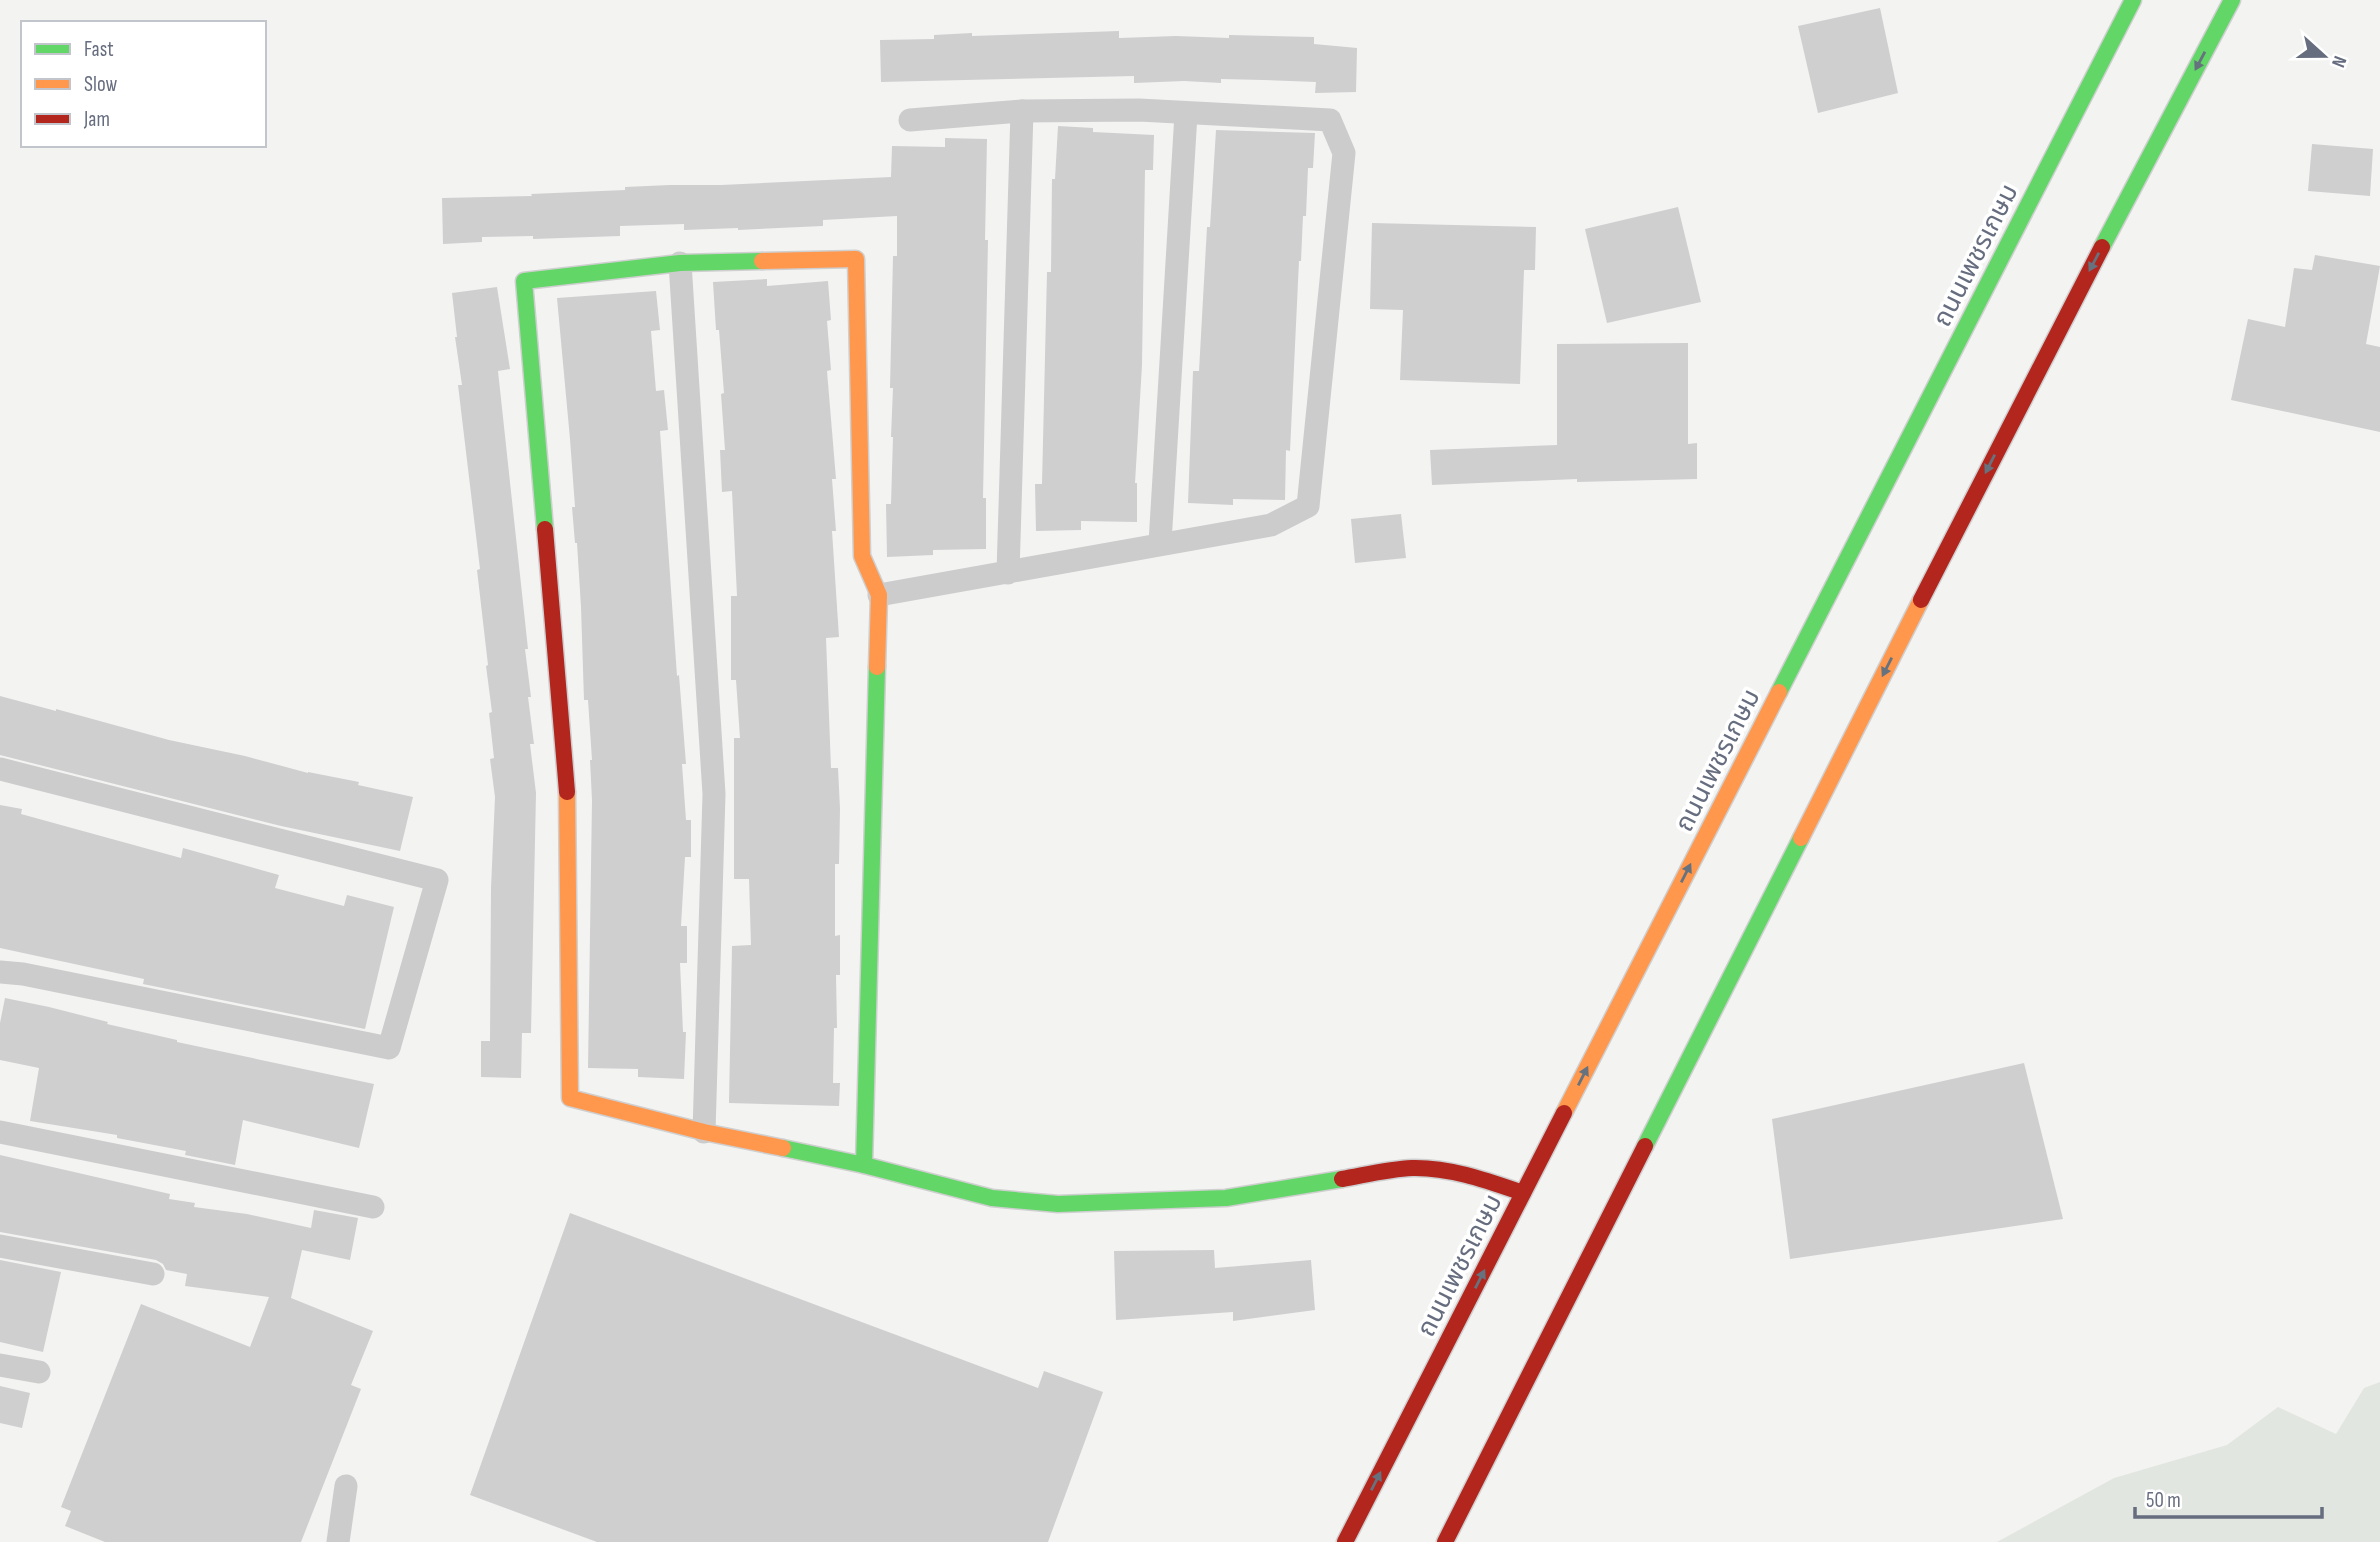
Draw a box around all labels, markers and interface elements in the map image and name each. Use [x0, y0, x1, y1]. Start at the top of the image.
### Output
legend [21, 21, 266, 147]
north arrow [2289, 21, 2359, 91]
text: Fast [84, 37, 114, 62]
one-way arrow [2195, 51, 2207, 71]
text: N [2326, 53, 2351, 70]
text: Slow [84, 72, 118, 97]
text: Jam [83, 107, 110, 132]
street label: ถนนเพชรเกษม [1927, 179, 2025, 332]
one-way arrow [2089, 252, 2100, 272]
one-way arrow [1984, 454, 1995, 474]
one-way arrow [1882, 657, 1893, 677]
street label: ถนนเพชรเกษม [1669, 684, 1767, 837]
one-way arrow [1681, 863, 1692, 883]
one-way arrow [1577, 1066, 1588, 1086]
street label: ถนนเพชรเกษม [1411, 1189, 1509, 1342]
one-way arrow [1473, 1268, 1485, 1288]
one-way arrow [1371, 1471, 1382, 1491]
scale bar [2135, 1476, 2322, 1520]
text: 50 m [2146, 1488, 2181, 1513]

